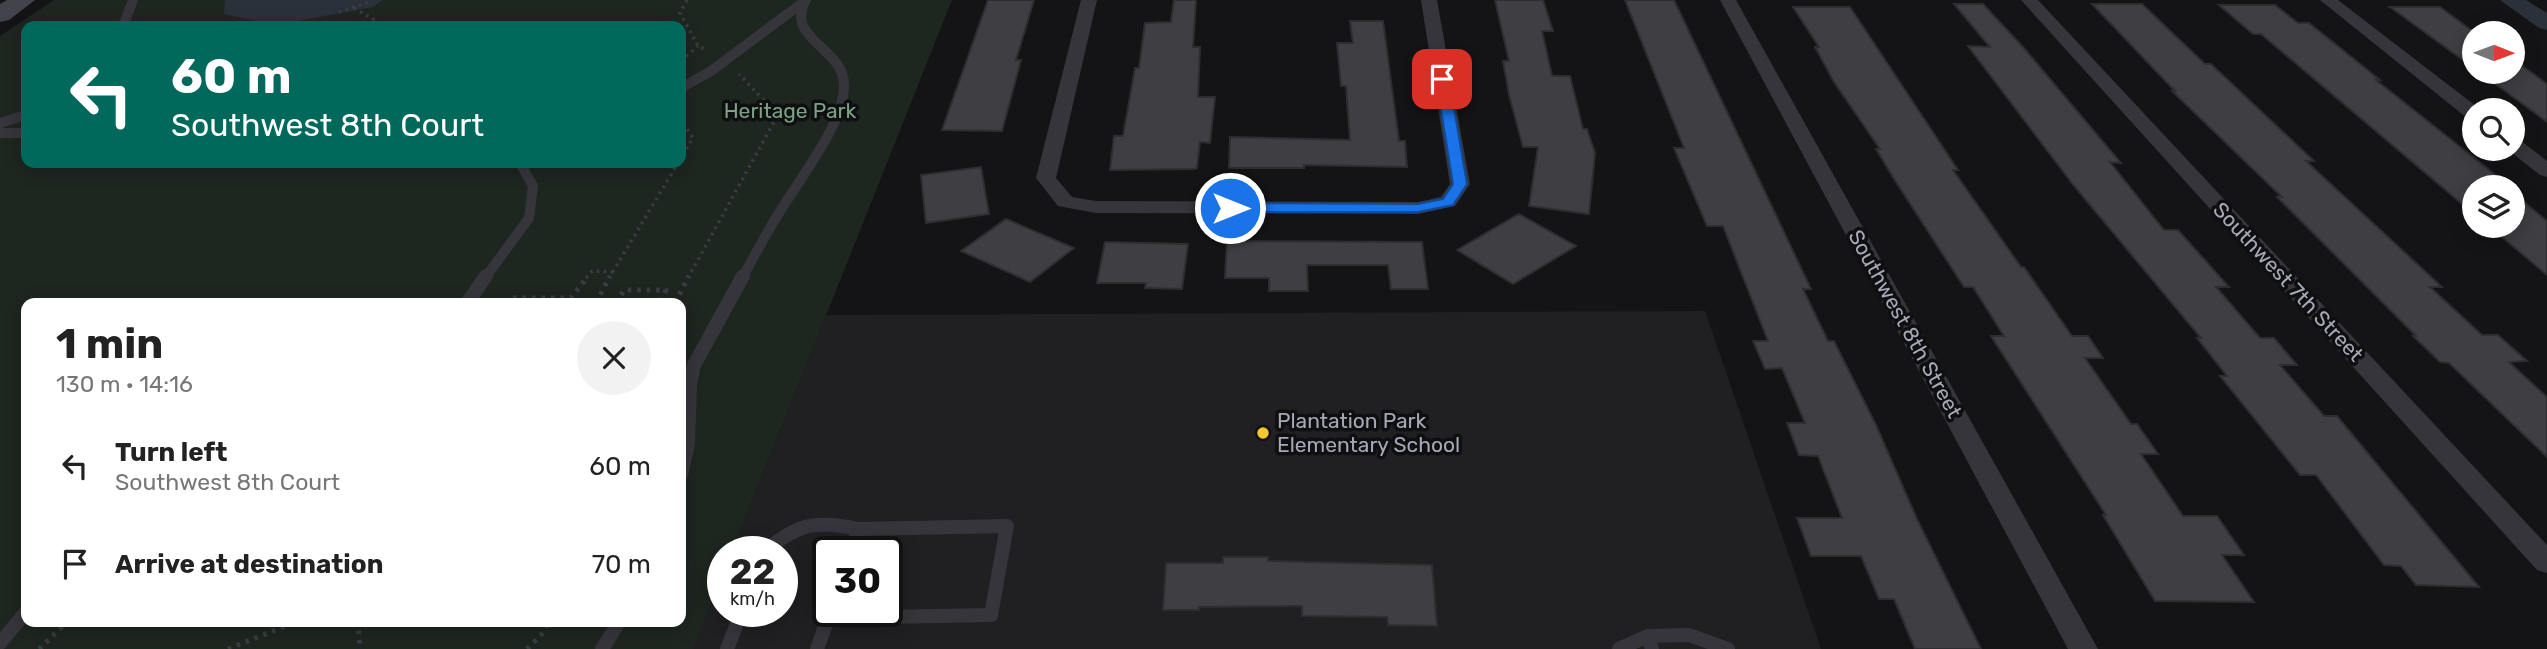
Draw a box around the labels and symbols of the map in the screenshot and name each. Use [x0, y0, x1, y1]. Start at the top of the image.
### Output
north arrow [2462, 21, 2525, 84]
pin [1412, 49, 1472, 109]
park label: Heritage Park [724, 98, 857, 123]
position arrow [1193, 171, 1267, 245]
street label: Southwest 7th Street [2208, 197, 2369, 366]
street label: Southwest 8th Street [1843, 225, 1968, 422]
place label: Plantation Park Elementary School [1277, 408, 1460, 457]
marker: Plantation Park Elementary School [1255, 425, 1271, 441]
speed limit sign: 30 [812, 536, 903, 627]

